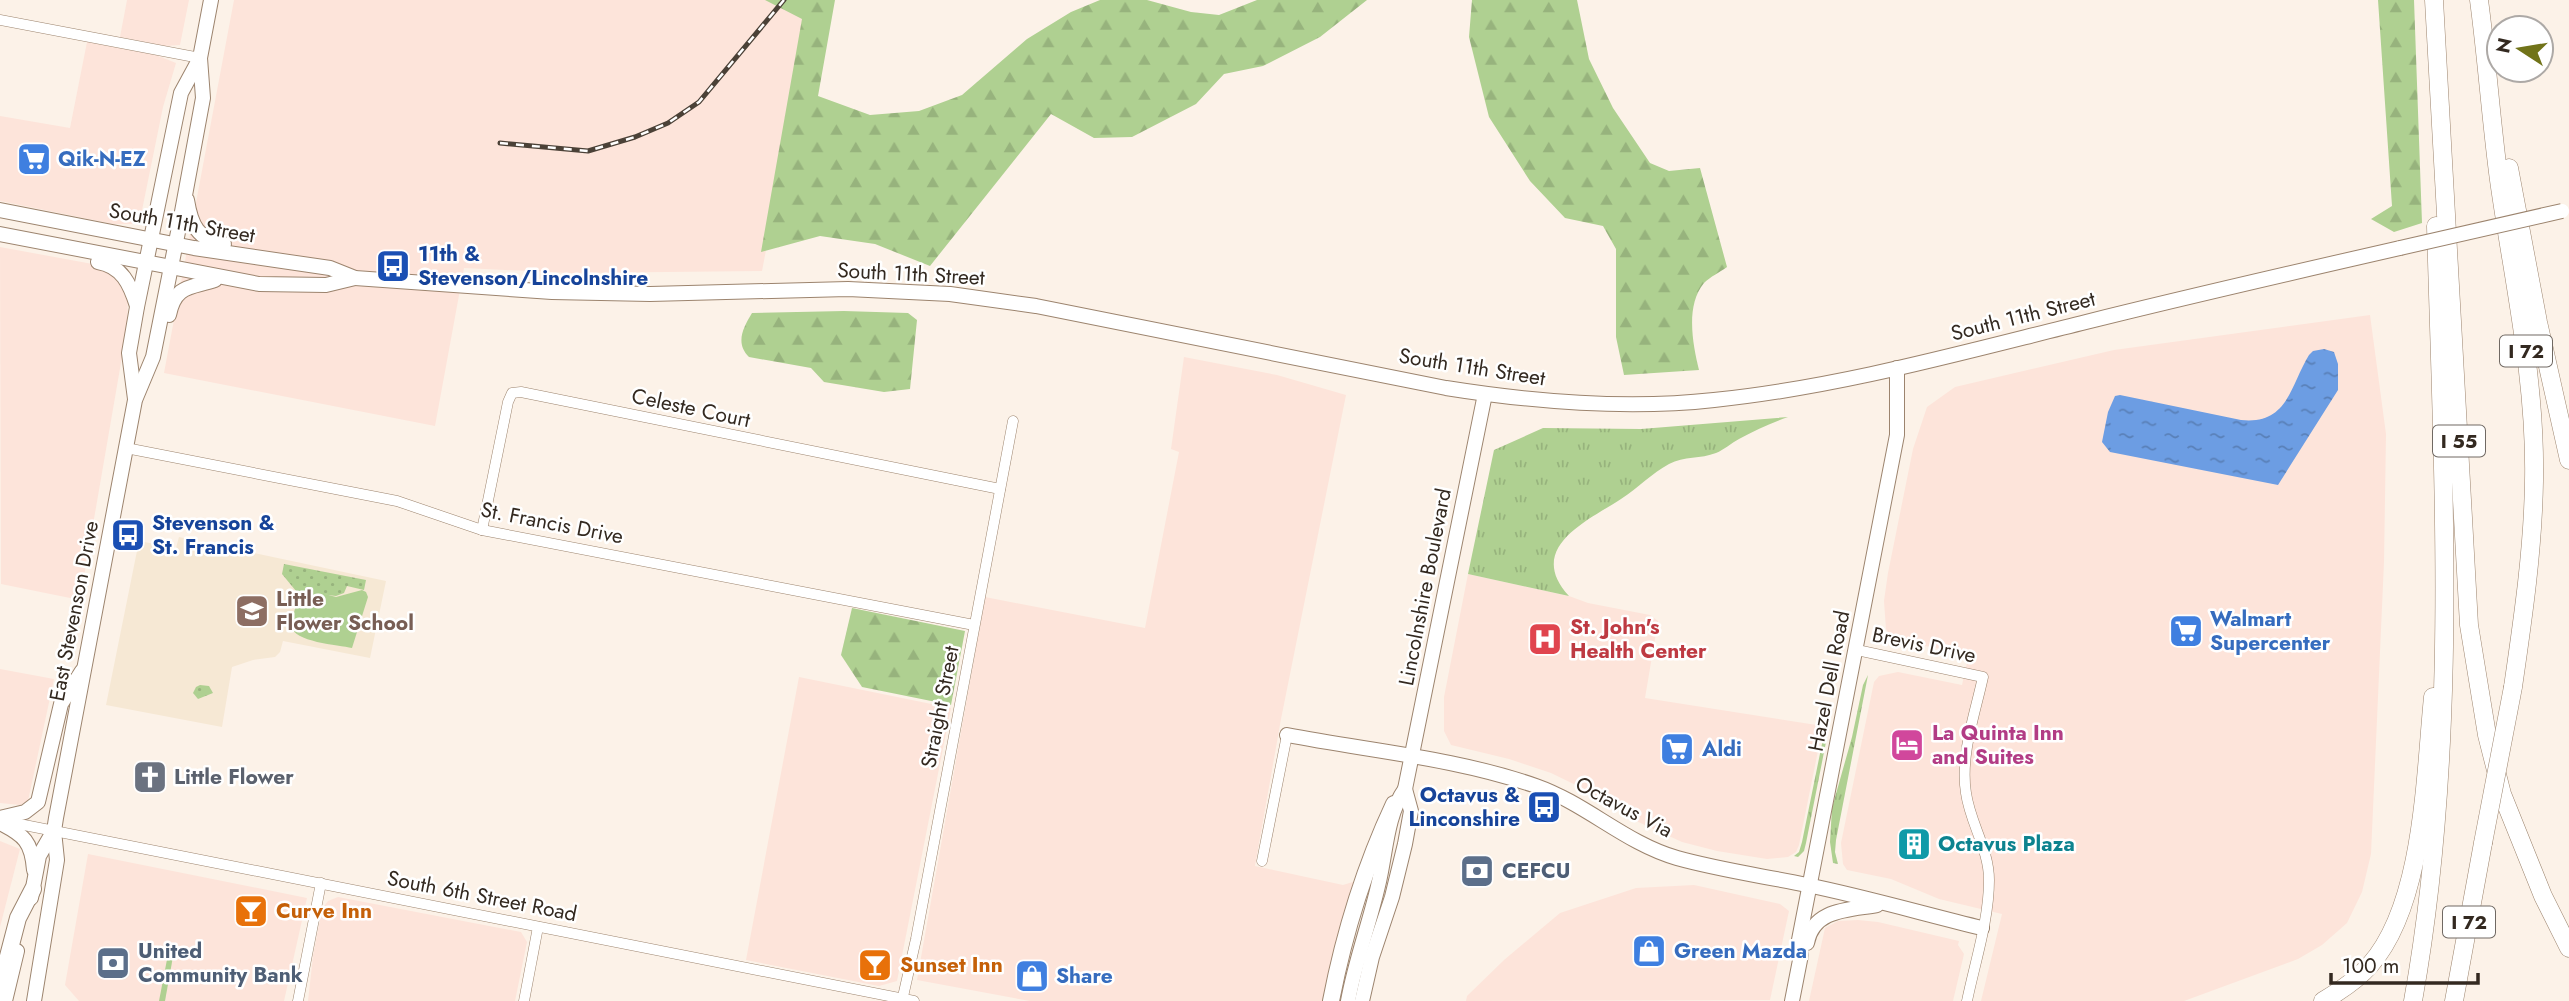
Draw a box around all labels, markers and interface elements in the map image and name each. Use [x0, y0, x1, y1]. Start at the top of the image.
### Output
north arrow [2485, 14, 2555, 84]
text: N [2489, 35, 2519, 56]
supermarket icon: Qik-N-EZ [15, 140, 53, 178]
place label: Qik-N-EZ [58, 144, 146, 174]
street label: South 11th Street [107, 195, 257, 251]
place label: 11th & Stevenson/Lincolnshire [418, 239, 648, 293]
bus stop icon: 11th & Stevenson/Lincolnshire [374, 247, 412, 285]
street label: South 11th Street [836, 255, 986, 293]
street label: South 11th Street [1948, 284, 2098, 348]
road number: I 72 [2500, 336, 2552, 366]
street label: South 11th Street [1397, 341, 1547, 393]
street label: Celeste Court [629, 381, 753, 435]
road number: I 55 [2433, 426, 2485, 456]
street label: Lincolnshire Boulevard [1391, 486, 1459, 688]
street label: St. Francis Drive [478, 494, 626, 552]
place label: Stevenson & St. Francis [152, 508, 275, 562]
bus stop icon: Stevenson & St. Francis [109, 516, 147, 554]
street label: East Stevenson Drive [42, 518, 106, 704]
place label: Little Flower School [276, 584, 414, 638]
school or university icon: Little Flower School [233, 592, 271, 630]
place label: Walmart Supercenter [2210, 604, 2331, 658]
street label: Hazel Dell Road [1801, 608, 1857, 754]
place label: St. John's Health Center [1570, 612, 1707, 666]
supermarket icon: Walmart Supercenter [2167, 612, 2205, 650]
street label: Brevis Drive [1869, 619, 1979, 671]
hospital icon: St. John's Health Center [1526, 620, 1564, 658]
street label: Straight Street [913, 643, 967, 771]
place label: La Quinta Inn and Suites [1932, 718, 2064, 772]
hotel icon: La Quinta Inn and Suites [1888, 726, 1926, 764]
supermarket icon: Aldi [1658, 730, 1696, 768]
place label: Aldi [1701, 734, 1742, 764]
church icon: Little Flower [131, 758, 169, 796]
place label: Little Flower [174, 762, 294, 792]
street label: Octavus Via [1570, 769, 1678, 845]
place label: Octavus & Linconshire [1409, 780, 1520, 834]
bus stop icon: Octavus & Linconshire [1525, 788, 1563, 826]
building icon: Octavus Plaza [1895, 825, 1933, 863]
place label: Octavus Plaza [1938, 829, 2075, 859]
bank icon: CEFCU [1458, 852, 1496, 890]
place label: CEFCU [1502, 856, 1570, 886]
street label: South 6th Street Road [385, 863, 579, 929]
bar icon: Curve Inn [232, 892, 270, 930]
place label: Curve Inn [276, 896, 372, 926]
road number: I 72 [2443, 906, 2495, 938]
shop icon: Green Mazda [1630, 932, 1668, 970]
place label: United Community Bank [138, 936, 303, 990]
place label: Green Mazda [1674, 936, 1807, 966]
scale bar [2331, 942, 2478, 986]
bank icon: United Community Bank [94, 944, 132, 982]
bar icon: Sunset Inn [856, 946, 894, 984]
place label: Sunset Inn [900, 950, 1003, 980]
text: 100 m [2342, 951, 2399, 981]
shop icon: Share [1013, 957, 1051, 995]
place label: Share [1056, 961, 1113, 991]

